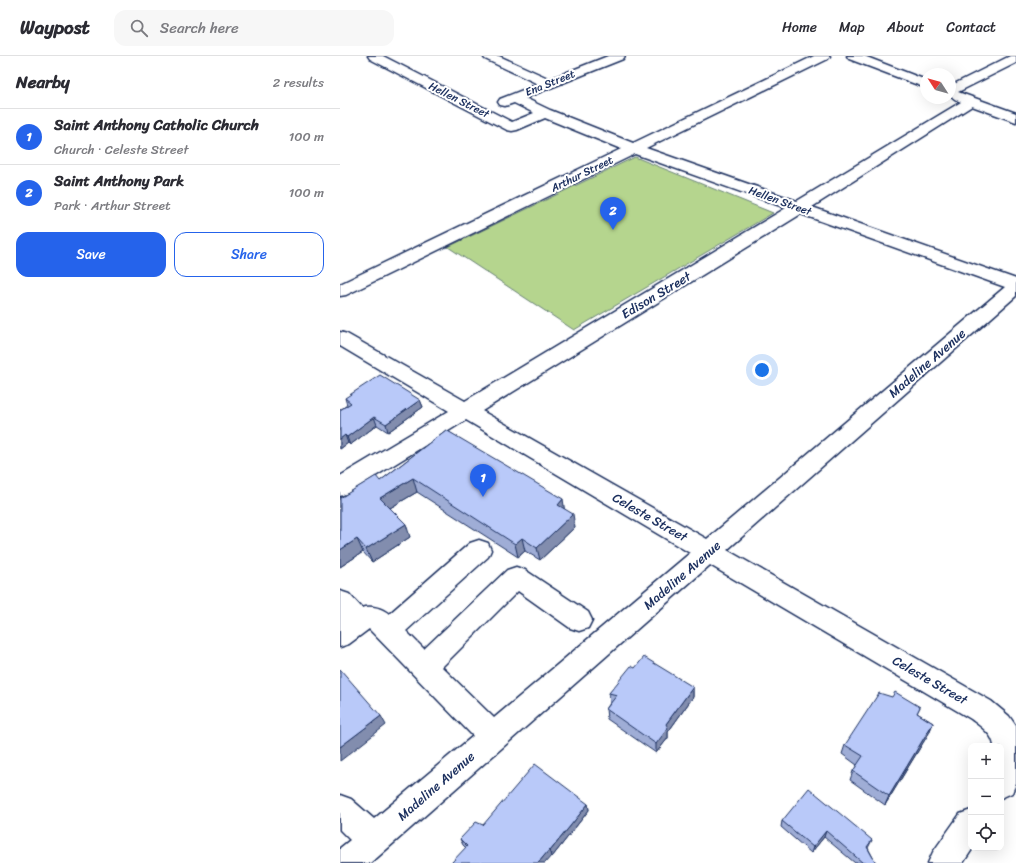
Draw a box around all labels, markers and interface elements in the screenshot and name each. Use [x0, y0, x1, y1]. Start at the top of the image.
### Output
search box [114, 10, 394, 46]
text: Waypost [20, 11, 90, 44]
text: Search here [160, 15, 239, 41]
text: Home [782, 15, 817, 40]
text: Map [839, 15, 865, 40]
text: About [887, 15, 924, 40]
text: Contact [946, 15, 996, 40]
icon: search [128, 17, 150, 39]
street label: Ena Street [522, 64, 578, 102]
text: Nearby [16, 67, 70, 97]
north arrow [920, 68, 956, 104]
text: 2 results [273, 71, 324, 94]
street label: Hellen Street [425, 77, 493, 124]
text: Saint Anthony Catholic Church [54, 112, 259, 138]
text: 1 [26, 125, 32, 148]
text: 100 m [289, 125, 324, 148]
text: Church · Celeste Street [54, 138, 189, 161]
street label: Arthur Street [547, 151, 617, 198]
text: Saint Anthony Park [54, 168, 184, 194]
text: 2 [25, 181, 33, 204]
text: 100 m [289, 181, 324, 204]
street label: Hellen Street [746, 181, 815, 221]
text: Park · Arthur Street [54, 194, 171, 217]
pin: 2 [600, 197, 626, 230]
button: Save [16, 232, 166, 277]
button: Share [174, 232, 324, 277]
street label: Edison Street [617, 265, 696, 325]
street label: Madeline Avenue [883, 322, 971, 403]
your location [752, 360, 772, 380]
pin: 1 [470, 464, 496, 497]
street label: Celeste Street [608, 486, 693, 548]
street label: Madeline Avenue [638, 534, 726, 615]
street label: Celeste Street [888, 649, 973, 711]
map controls [968, 743, 1004, 851]
button: + [968, 743, 1004, 779]
street label: Madeline Avenue [392, 745, 480, 826]
button: − [968, 779, 1004, 815]
button: locate [968, 815, 1004, 851]

